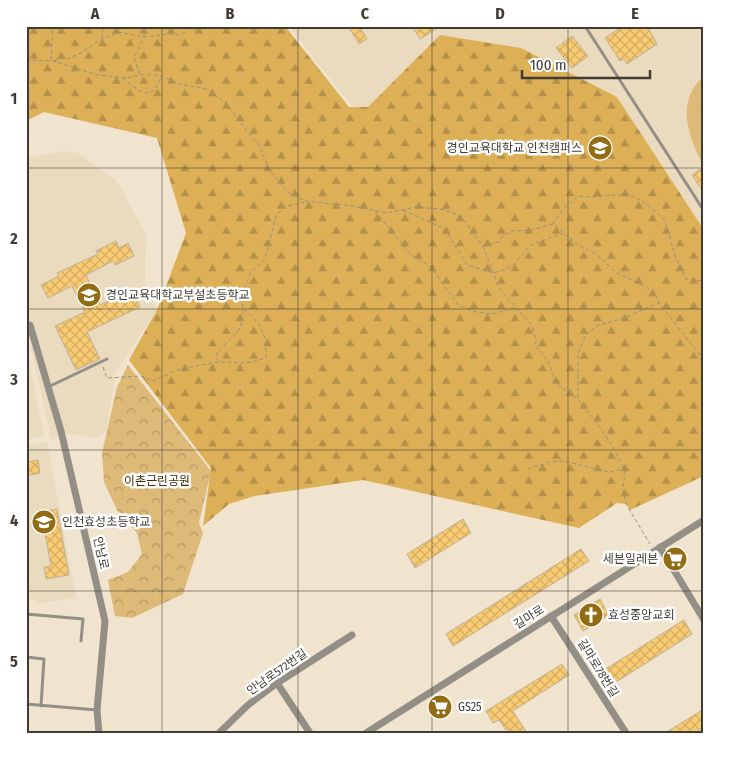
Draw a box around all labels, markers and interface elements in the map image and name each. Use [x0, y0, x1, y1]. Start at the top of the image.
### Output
text: A [90, 4, 100, 23]
text: B [226, 4, 235, 23]
text: C [361, 4, 370, 23]
text: D [495, 4, 505, 23]
text: E [631, 4, 639, 23]
scale bar [522, 48, 650, 80]
text: 100 m [530, 56, 567, 74]
text: 1 [11, 89, 17, 108]
school or university icon: 경인교육대학교 인천캠퍼스 [587, 135, 613, 161]
place label: 경인교육대학교 인천캠퍼스 [447, 141, 582, 155]
text: 2 [9, 229, 18, 248]
school or university icon: 경인교육대학교부설초등학교 [76, 282, 102, 308]
place label: 경인교육대학교부설초등학교 [106, 288, 250, 302]
text: 3 [9, 370, 18, 389]
park label: 이촌근린공원 [124, 474, 190, 488]
school or university icon: 인천효성초등학교 [31, 509, 57, 535]
text: 4 [10, 511, 18, 530]
place label: 인천효성초등학교 [62, 515, 150, 529]
street label: 안남로 [90, 535, 112, 571]
supermarket icon: 세븐일레븐 [662, 546, 688, 572]
place label: 세븐일레븐 [603, 552, 658, 566]
street label: 길마로 [511, 602, 547, 632]
church icon: 효성중앙교회 [578, 602, 604, 628]
place label: 효성중앙교회 [608, 608, 674, 622]
street label: 길마로78번길 [575, 636, 621, 700]
street label: 안남로572번길 [244, 646, 310, 698]
text: 5 [10, 652, 18, 671]
supermarket icon: GS25 [427, 694, 453, 720]
place label: GS25 [458, 700, 482, 714]

